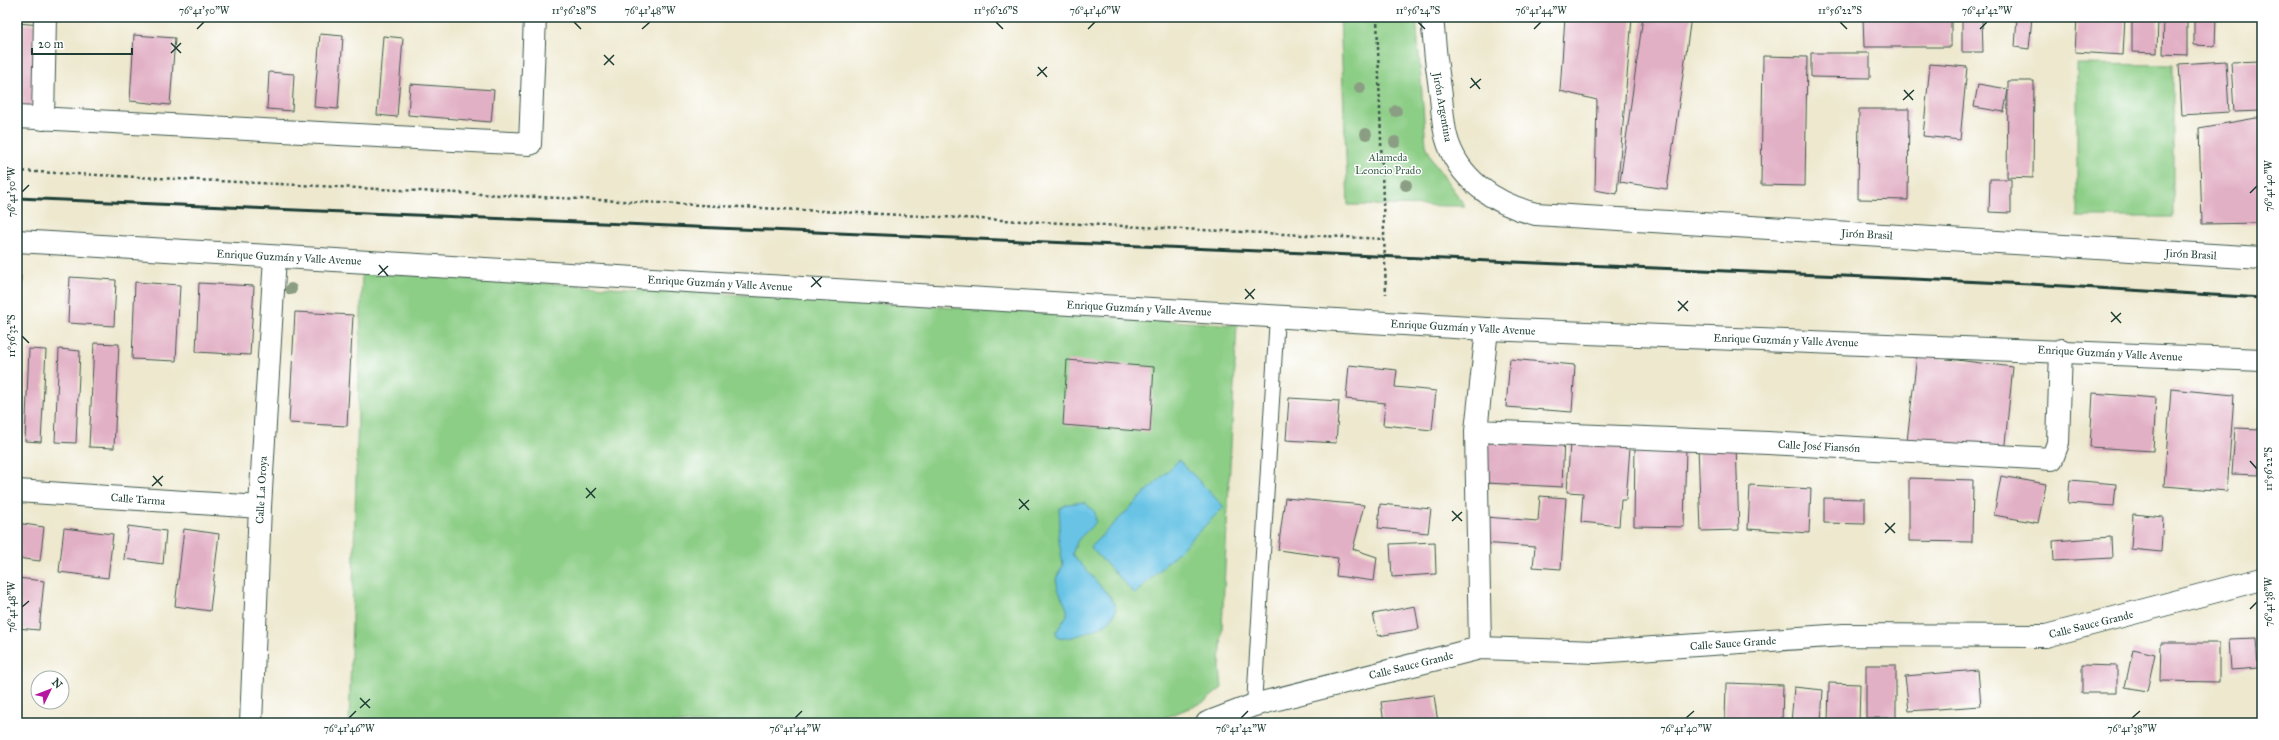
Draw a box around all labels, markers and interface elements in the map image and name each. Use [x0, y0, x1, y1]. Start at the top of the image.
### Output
text: 76°41'50"W [179, 5, 230, 17]
text: 11°56'28"S [552, 5, 596, 17]
text: 76°41'48"W [624, 5, 676, 17]
text: 11°56'26"S [974, 5, 1018, 17]
text: 76°41'46"W [1070, 5, 1121, 17]
text: 11°56'24"S [1396, 5, 1441, 17]
text: 76°41'44"W [1515, 5, 1567, 17]
text: 11°56'22"S [1818, 5, 1862, 17]
text: 76°41'42"W [1962, 5, 2013, 17]
scale bar [32, 30, 132, 56]
text: 20 m [38, 37, 64, 51]
street label: Jirón Argentina [1429, 70, 1455, 143]
park label: Alameda Leoncio Prado [1355, 151, 1421, 177]
text: 76°41'40"W [2263, 160, 2275, 212]
text: 76°41'50"W [6, 166, 18, 217]
street label: Jirón Brasil [1840, 227, 1893, 243]
street label: Enrique Guzmán y Valle Avenue [216, 247, 362, 269]
street label: Jirón Brasil [2164, 247, 2217, 263]
street label: Enrique Guzmán y Valle Avenue [647, 273, 793, 295]
street label: Enrique Guzmán y Valle Avenue [1066, 298, 1212, 320]
text: 11°56'32"S [6, 314, 18, 358]
street label: Enrique Guzmán y Valle Avenue [1390, 317, 1536, 339]
street label: Enrique Guzmán y Valle Avenue [1713, 331, 1859, 351]
street label: Enrique Guzmán y Valle Avenue [2037, 343, 2183, 365]
street label: Calle José Fiansón [1778, 438, 1860, 456]
text: 11°56'22"S [2263, 447, 2275, 491]
street label: Calle La Oroya [253, 455, 270, 524]
street label: Calle Tarma [110, 491, 166, 508]
text: 76°41'38"W [2263, 577, 2275, 627]
text: 76°41'48"W [6, 581, 18, 633]
street label: Calle Sauce Grande [2048, 608, 2135, 641]
street label: Calle Sauce Grande [1690, 634, 1777, 653]
street label: Calle Sauce Grande [1368, 649, 1455, 682]
north arrow [30, 670, 70, 710]
text: N [49, 676, 65, 692]
text: 76°41'46"W [324, 723, 375, 735]
text: 76°41'44"W [769, 723, 821, 735]
text: 76°41'42"W [1216, 723, 1267, 735]
text: 76°41'40"W [1660, 723, 1712, 735]
text: 76°41'38"W [2107, 723, 2157, 735]

